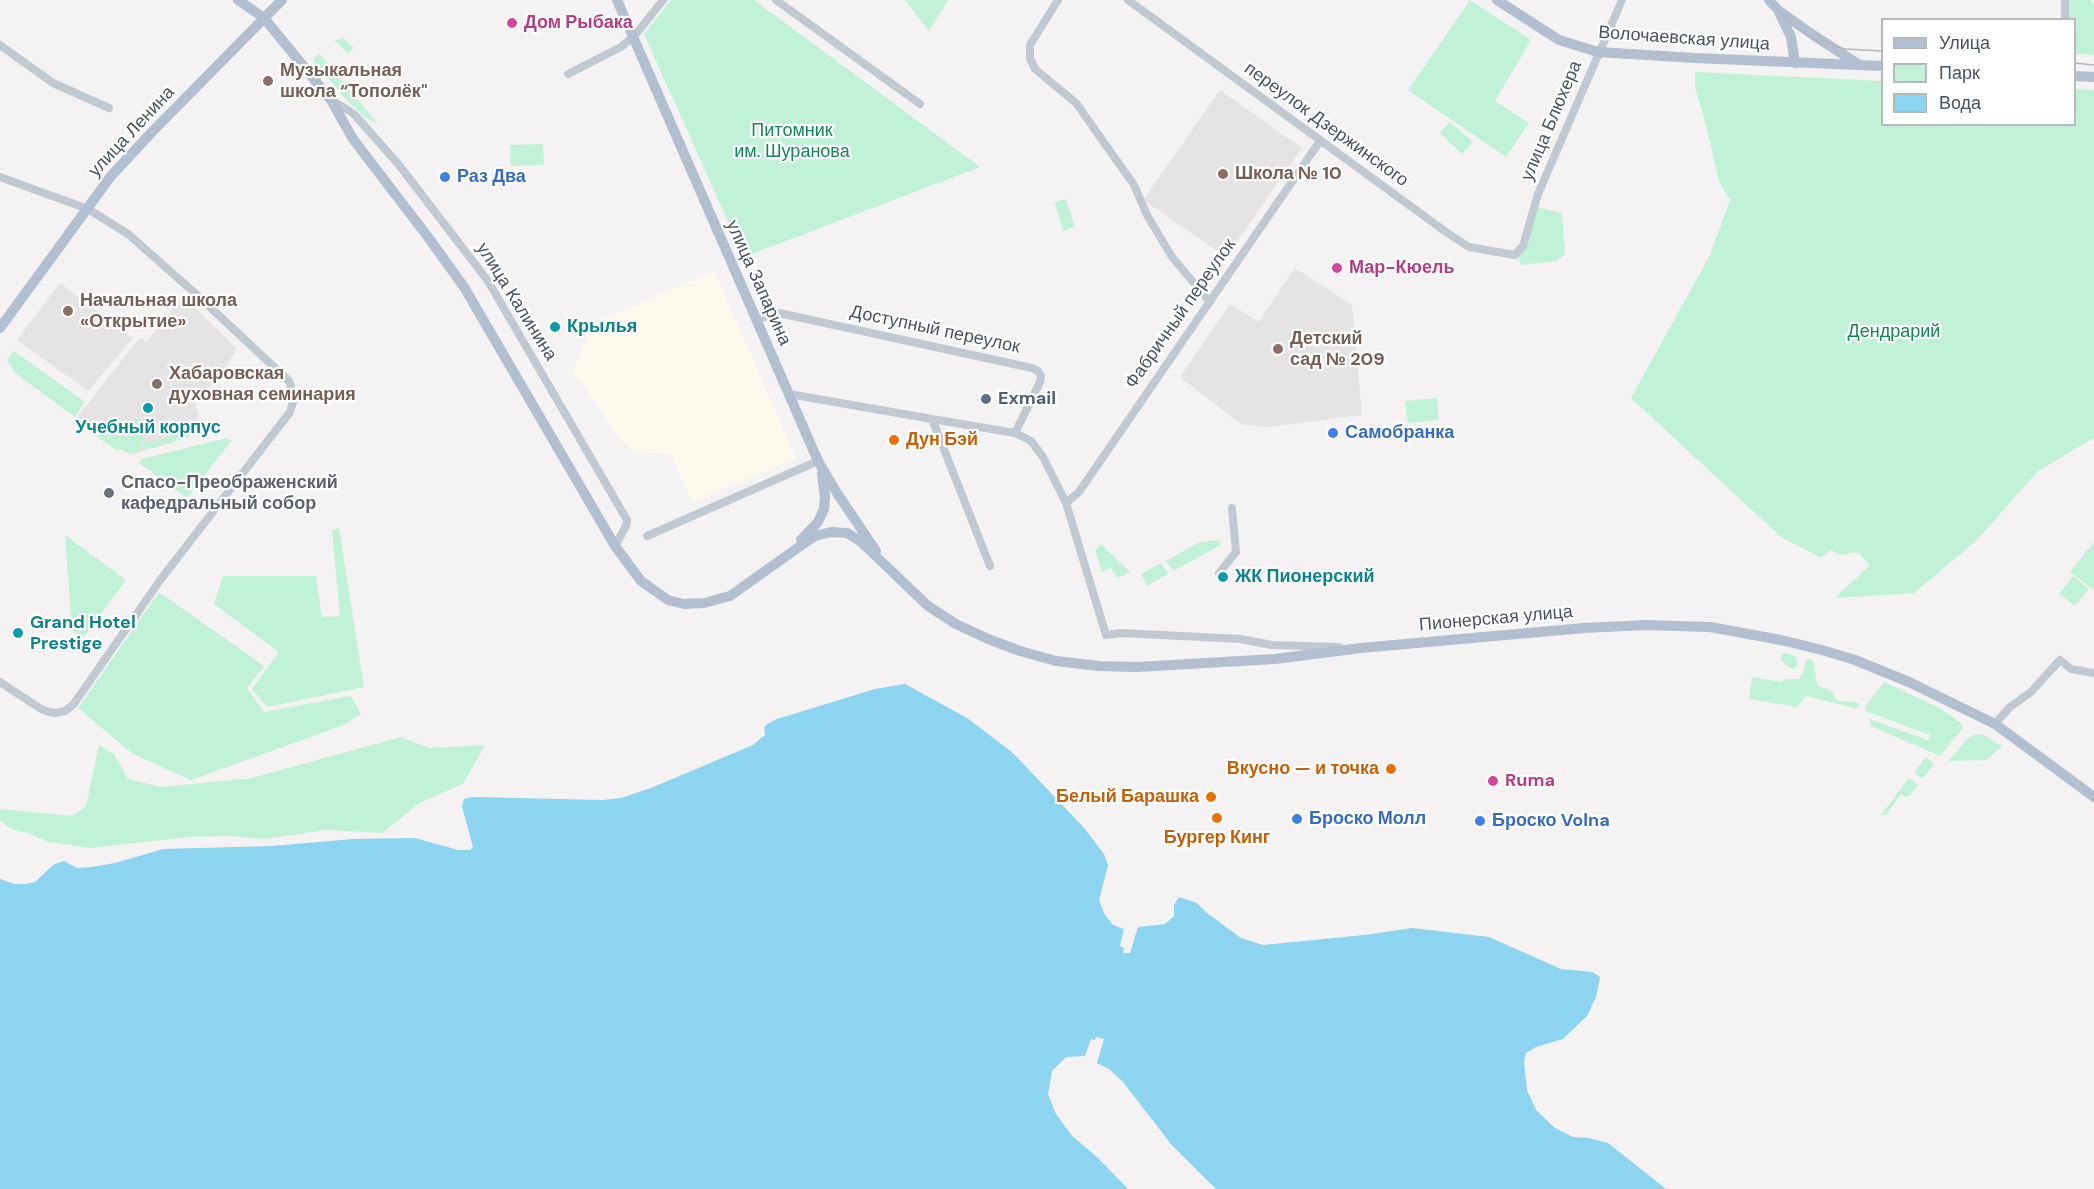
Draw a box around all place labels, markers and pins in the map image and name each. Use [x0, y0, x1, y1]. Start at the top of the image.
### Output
place label: Дом Рыбака [524, 12, 633, 34]
marker: Дом Рыбака [505, 16, 519, 30]
place label: Музыкальная школа “Тополёк" [280, 60, 427, 103]
marker: Музыкальная школа “Тополёк" [261, 74, 275, 88]
place label: Школа № 10 [1235, 163, 1342, 185]
place label: Раз Два [457, 166, 526, 188]
marker: Школа № 10 [1216, 167, 1230, 181]
marker: Раз Два [438, 170, 452, 184]
place label: Мар-Кюель [1349, 257, 1454, 279]
marker: Мар-Кюель [1330, 261, 1344, 275]
place label: Начальная школа «Открытие» [80, 290, 237, 332]
marker: Начальная школа «Открытие» [61, 304, 75, 318]
place label: Крылья [567, 316, 637, 338]
marker: Крылья [548, 320, 562, 334]
place label: Детский сад № 209 [1290, 328, 1385, 370]
marker: Детский сад № 209 [1271, 342, 1285, 356]
place label: Хабаровская духовная семинария [169, 363, 356, 406]
marker: Хабаровская духовная семинария [150, 377, 164, 391]
place label: Exmail [998, 388, 1056, 410]
marker: Exmail [979, 392, 993, 406]
marker: Учебный корпус [141, 401, 155, 415]
place label: Учебный корпус [75, 417, 221, 439]
place label: Самобранка [1345, 422, 1454, 444]
marker: Самобранка [1326, 426, 1340, 440]
place label: Дун Бэй [906, 429, 978, 451]
marker: Дун Бэй [887, 433, 901, 447]
place label: Спасо-Преображенский кафедральный собор [121, 472, 338, 514]
marker: Спасо-Преображенский кафедральный собор [102, 486, 116, 500]
place label: ЖК Пионерский [1235, 566, 1375, 588]
marker: ЖК Пионерский [1216, 570, 1230, 584]
place label: Grand Hotel Prestige [30, 612, 136, 654]
marker: Grand Hotel Prestige [11, 626, 25, 640]
place label: Вкусно — и точка [1227, 758, 1379, 780]
marker: Вкусно — и точка [1384, 762, 1398, 776]
place label: Ruma [1505, 770, 1555, 792]
marker: Ruma [1486, 774, 1500, 788]
place label: Белый Барашка [1056, 786, 1199, 808]
marker: Белый Барашка [1204, 790, 1218, 804]
place label: Броско Молл [1309, 808, 1426, 830]
place label: Броско Volna [1492, 810, 1610, 832]
marker: Бургер Кинг [1210, 811, 1224, 825]
marker: Броско Молл [1290, 812, 1304, 826]
marker: Броско Volna [1473, 814, 1487, 828]
place label: Бургер Кинг [1164, 827, 1270, 849]

